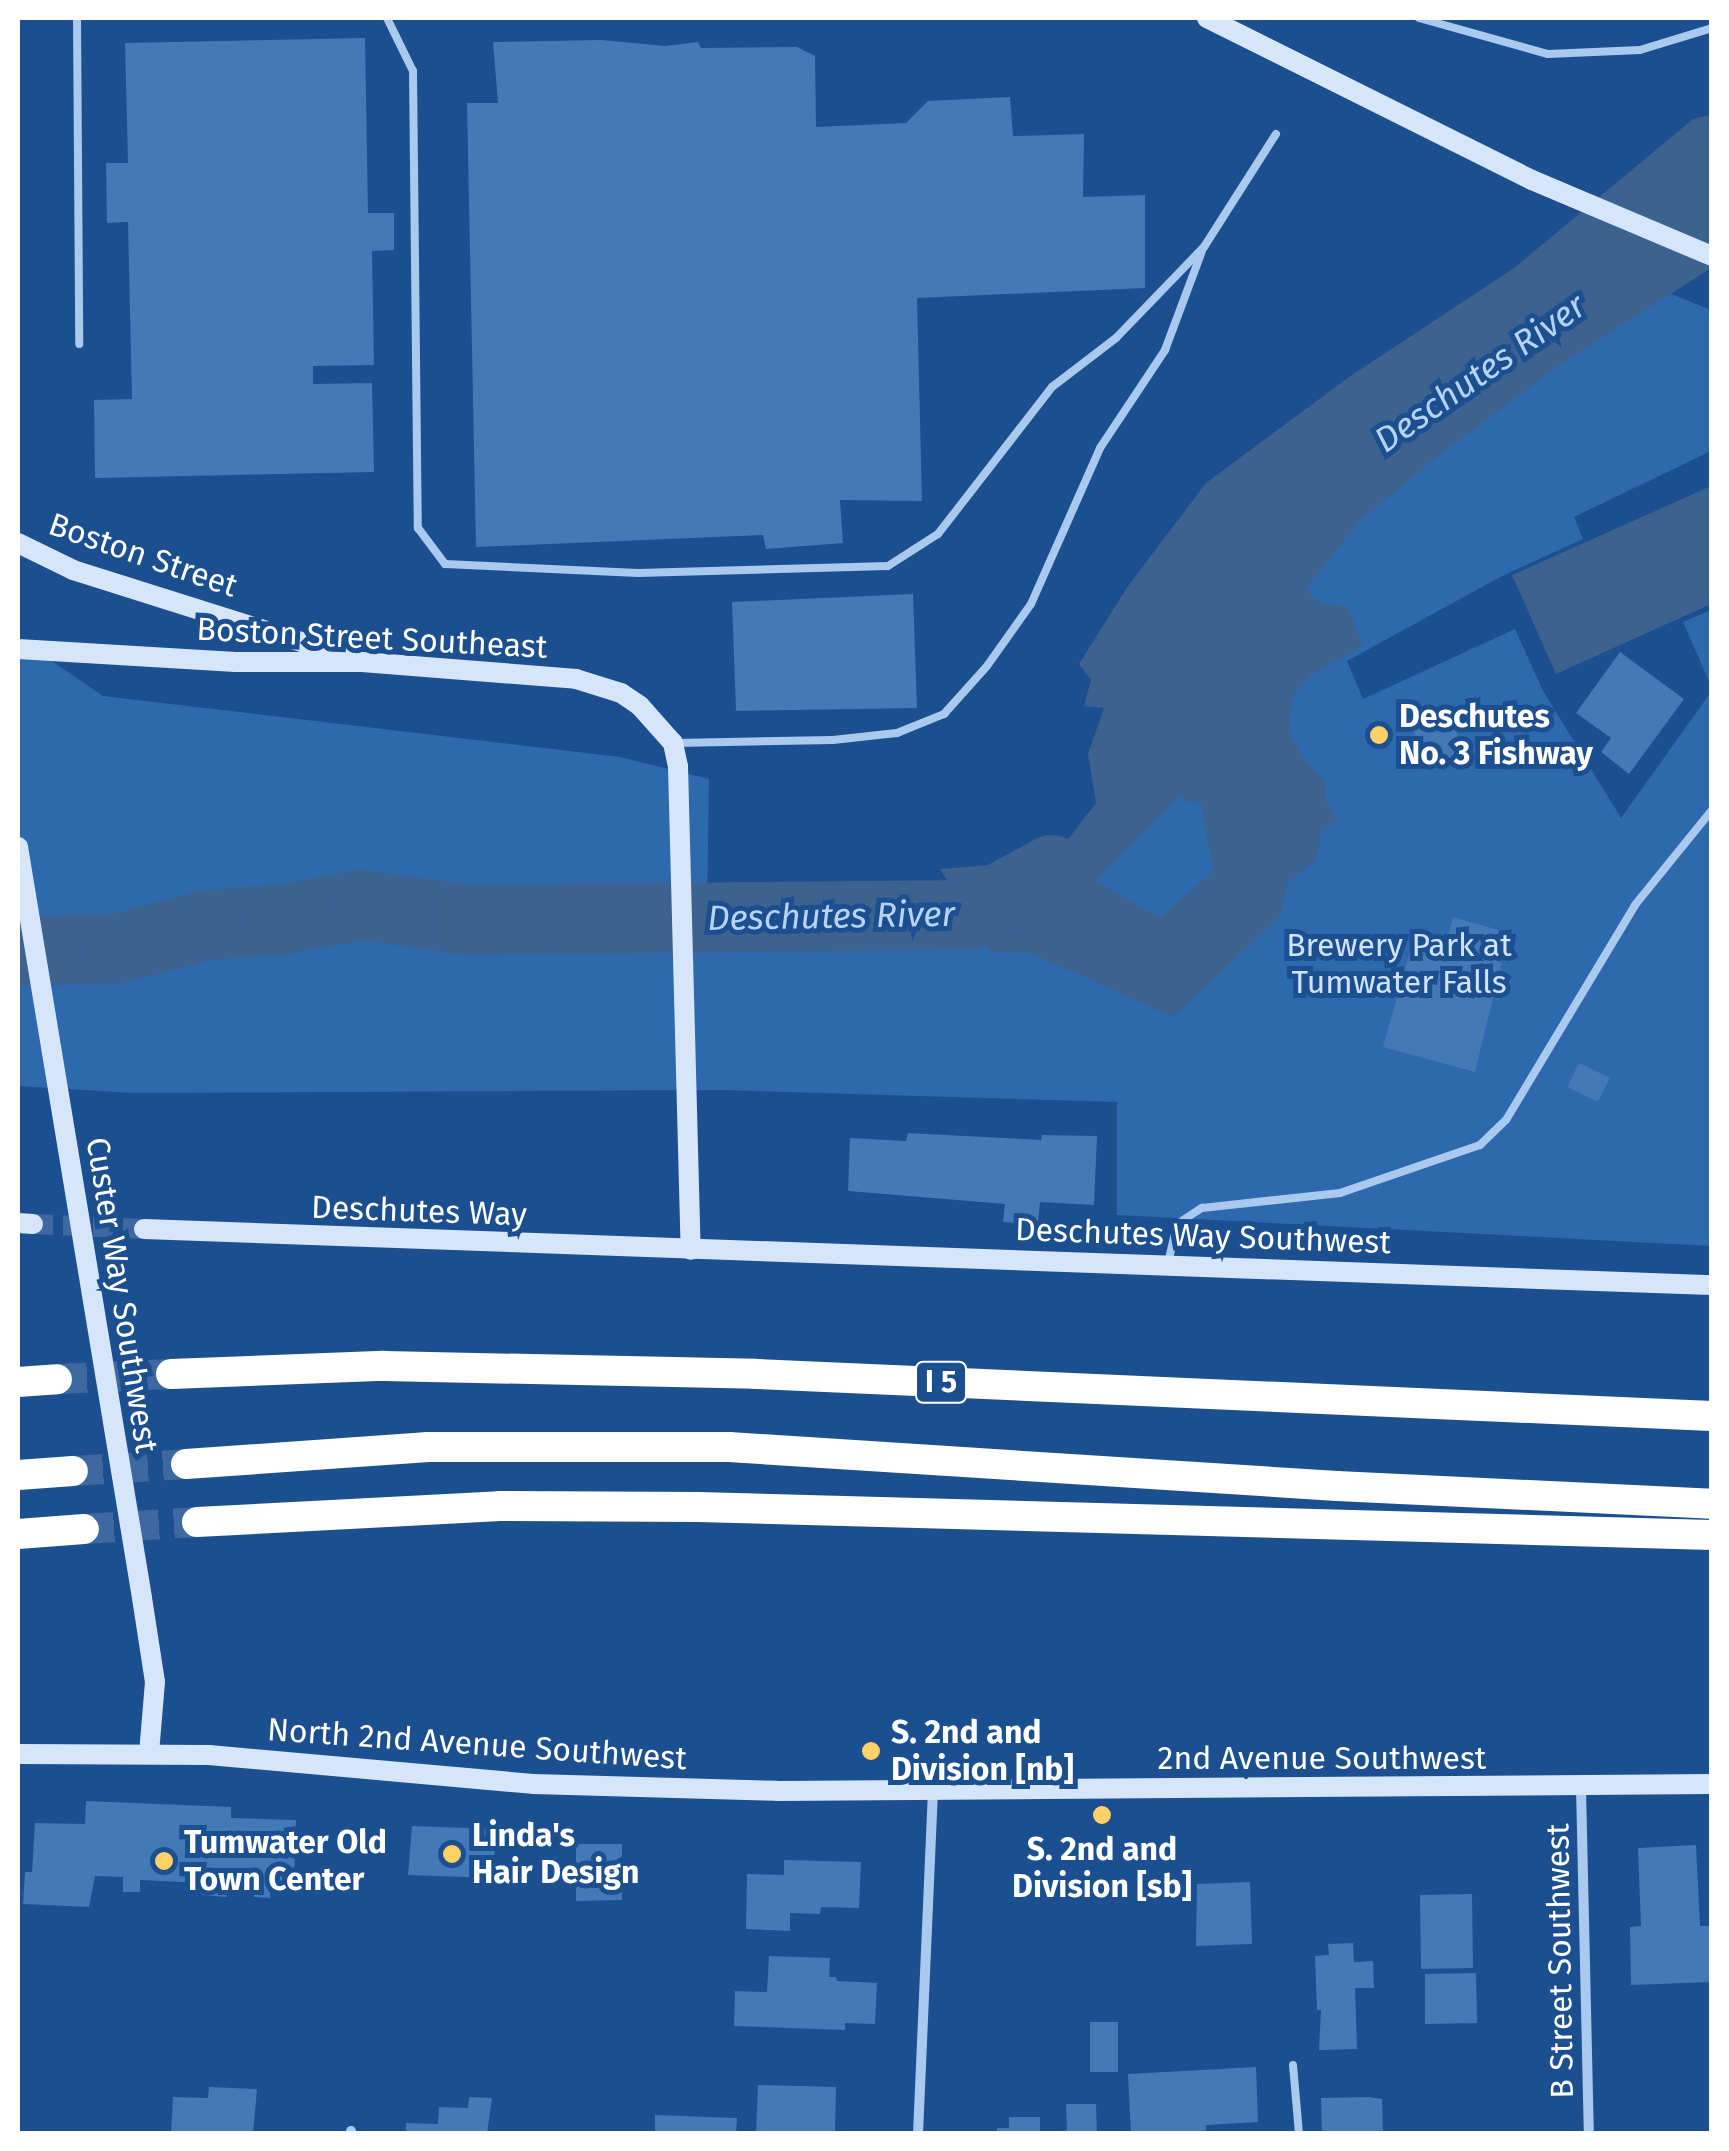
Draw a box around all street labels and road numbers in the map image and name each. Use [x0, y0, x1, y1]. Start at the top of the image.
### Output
street label: Boston Street [44, 505, 242, 605]
street label: Boston Street Southeast [196, 610, 548, 666]
street label: Custer Way Southwest [78, 1135, 166, 1455]
street label: Deschutes Way [311, 1188, 527, 1234]
street label: Deschutes Way Southwest [1014, 1210, 1392, 1262]
road number: I 5 [914, 1357, 968, 1407]
street label: North 2nd Avenue Southwest [266, 1710, 688, 1778]
street label: 2nd Avenue Southwest [1158, 1739, 1486, 1777]
street label: B Street Southwest [1538, 1823, 1582, 2099]

